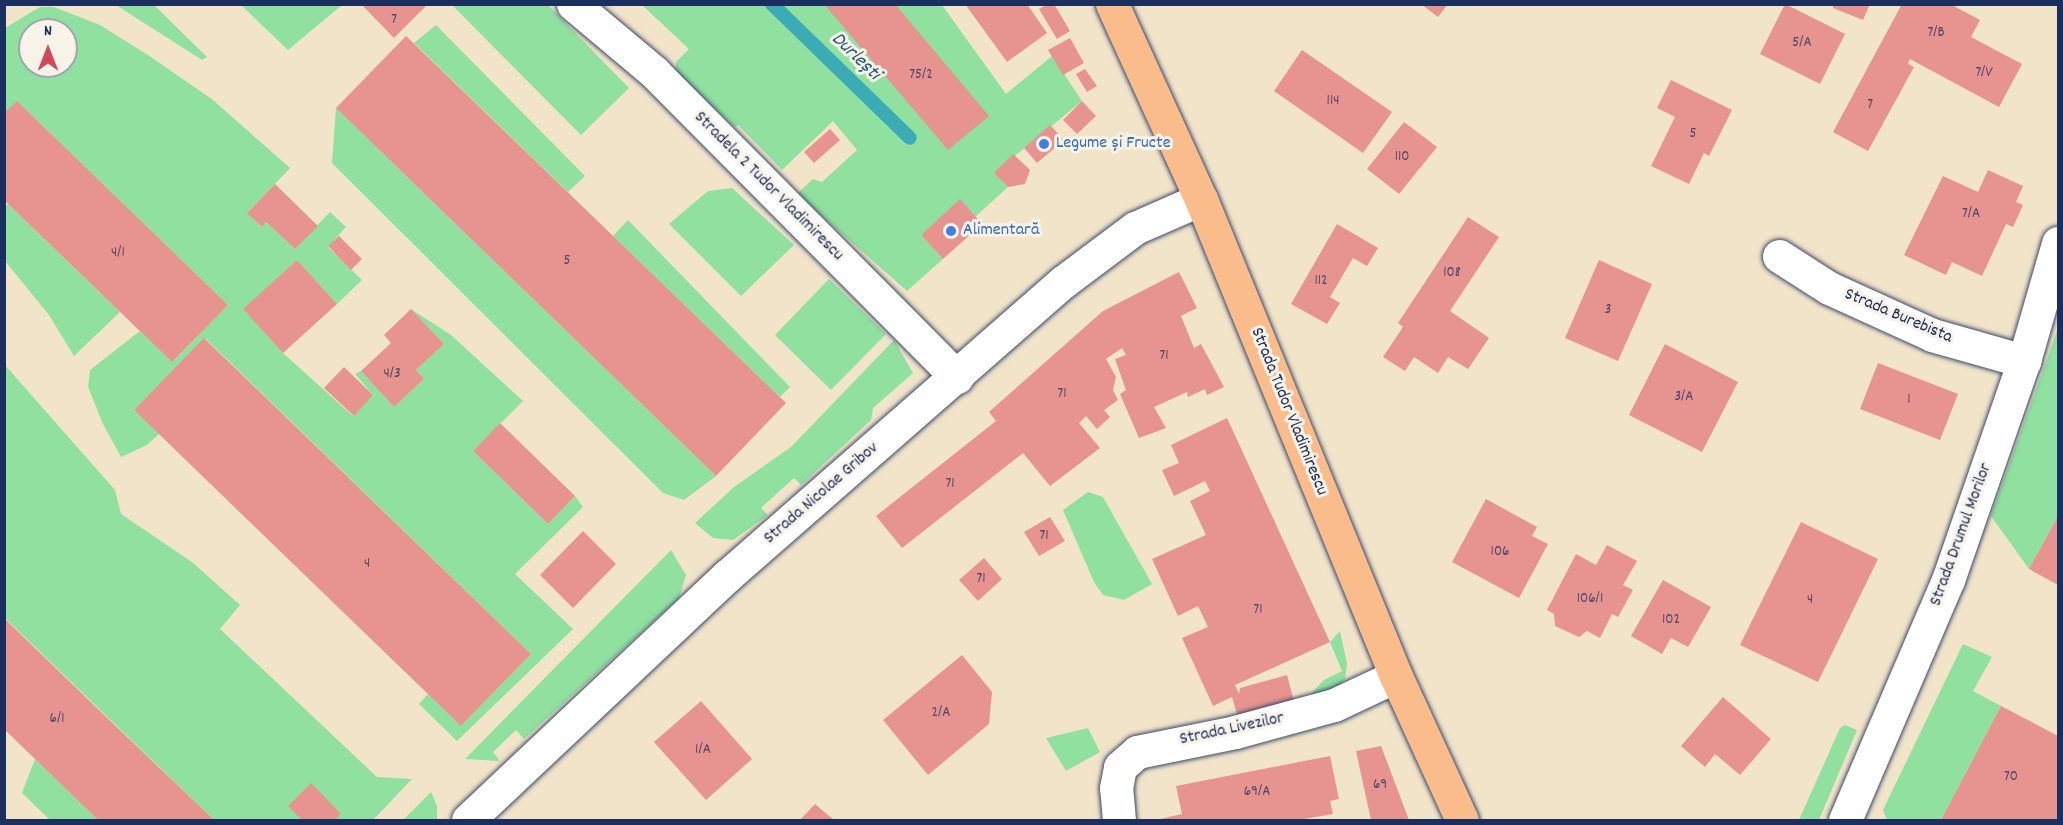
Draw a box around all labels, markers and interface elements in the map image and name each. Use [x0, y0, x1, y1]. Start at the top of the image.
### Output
house number: 7 [391, 12, 397, 30]
north arrow [18, 18, 78, 78]
text: N [44, 20, 52, 43]
house number: 7/B [1927, 25, 1945, 43]
water label: Durlești [825, 28, 885, 86]
house number: 5/A [1792, 35, 1812, 53]
house number: 7/V [1975, 65, 1993, 83]
house number: 75/2 [909, 67, 933, 85]
house number: 114 [1327, 93, 1339, 111]
house number: 7 [1867, 97, 1873, 115]
street label: Stradela 2 Tudor Vladimirescu [689, 108, 847, 266]
house number: 5 [1690, 126, 1696, 144]
place label: Legume și Fructe [1056, 133, 1171, 155]
marker: Legume și Fructe [1037, 137, 1051, 151]
house number: 110 [1395, 149, 1409, 167]
house number: 7/A [1962, 206, 1980, 224]
place label: Alimentară [963, 220, 1040, 242]
marker: Alimentară [944, 224, 958, 238]
house number: 4/1 [111, 245, 125, 263]
house number: 5 [564, 253, 570, 271]
house number: 108 [1443, 265, 1461, 283]
house number: 112 [1314, 273, 1328, 291]
street label: Strada Burebista [1841, 285, 1955, 349]
house number: 3 [1605, 302, 1611, 320]
street label: Strada Tudor Vladimirescu [1244, 325, 1332, 499]
house number: 71 [1159, 348, 1169, 366]
house number: 4/3 [383, 366, 401, 384]
house number: 71 [1057, 386, 1067, 404]
house number: 3/A [1674, 389, 1694, 407]
house number: 1 [1907, 392, 1911, 410]
street label: Strada Nicolae Gribov [760, 438, 884, 550]
street label: Strada Drumul Morilor [1926, 461, 1998, 609]
house number: 71 [945, 476, 955, 494]
house number: 71 [1039, 528, 1049, 546]
house number: 106 [1491, 544, 1509, 562]
house number: 4 [364, 556, 370, 574]
house number: 71 [976, 571, 986, 589]
house number: 106/1 [1577, 591, 1603, 609]
house number: 4 [1807, 592, 1813, 610]
house number: 71 [1253, 602, 1263, 620]
house number: 102 [1662, 612, 1680, 630]
house number: 2/A [931, 705, 951, 723]
street label: Strada Livezilor [1178, 708, 1286, 752]
house number: 6/1 [50, 711, 64, 729]
house number: 1/A [695, 742, 711, 760]
house number: 70 [2004, 769, 2018, 787]
house number: 69 [1373, 777, 1387, 795]
house number: 69/A [1244, 784, 1270, 802]

